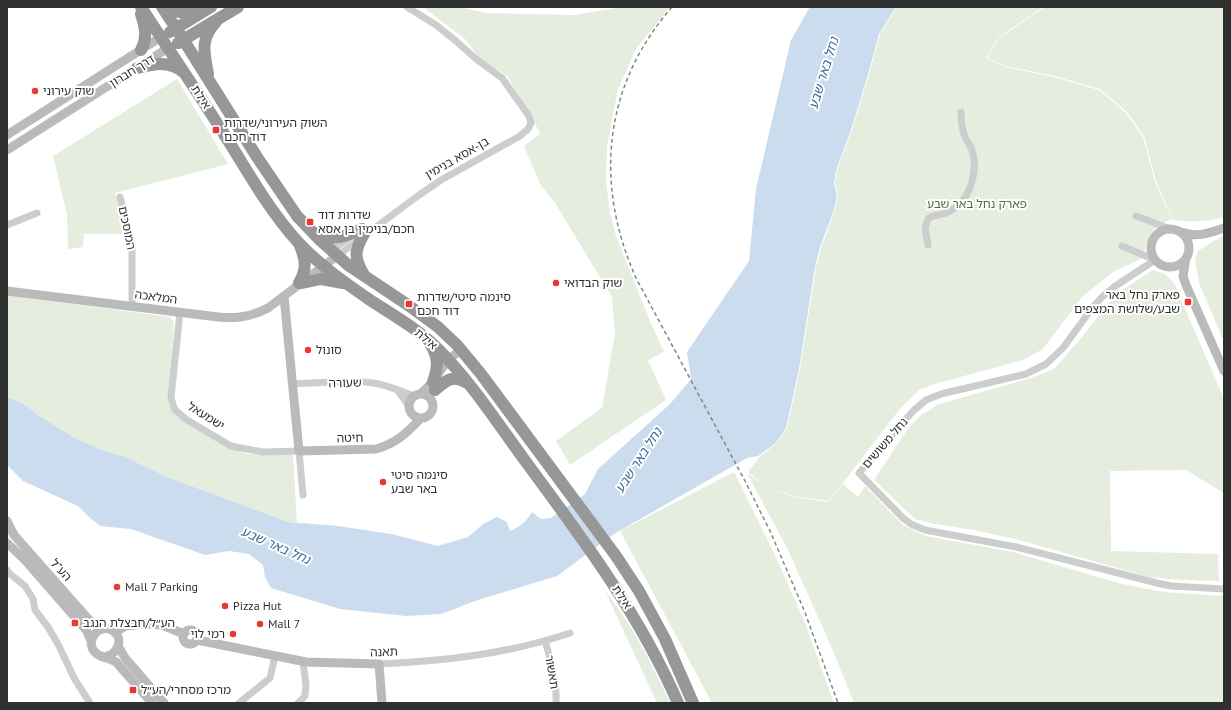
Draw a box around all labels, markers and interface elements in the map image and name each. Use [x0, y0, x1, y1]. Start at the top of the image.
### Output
water label: נחל באר שבע [805, 34, 843, 111]
street label: דרך חברון [106, 51, 157, 90]
street label: אילת [188, 82, 215, 112]
place label: שוק עירוני [43, 83, 94, 98]
marker: שוק עירוני [30, 86, 40, 96]
place label: השוק העירוני/שדרות דוד חכם [224, 115, 328, 144]
marker: השוק העירוני/שדרות דוד חכם [211, 125, 221, 135]
street label: בן-אסא בנימין [422, 133, 492, 182]
park label: פארק נחל באר שבע [927, 196, 1027, 211]
street label: המוסכים [116, 205, 139, 251]
place label: שדרות דוד חכם/בנימין בן אסא [318, 207, 415, 236]
marker: שדרות דוד חכם/בנימין בן אסא [305, 217, 315, 227]
place label: שוק הבדואי [564, 275, 622, 290]
marker: שוק הבדואי [551, 278, 561, 288]
street label: המלאכה [134, 286, 178, 307]
place label: פארק נחל באר שבע/שלושת המצפים [1074, 287, 1180, 316]
place label: סינמה סיטי/שדרות דוד חכם [417, 289, 511, 318]
marker: פארק נחל באר שבע/שלושת המצפים [1183, 297, 1193, 307]
marker: סינמה סיטי/שדרות דוד חכם [404, 299, 414, 309]
street label: אילת [412, 325, 441, 353]
place label: סונול [316, 342, 342, 357]
marker: סונול [303, 345, 313, 355]
street label: שעורה [328, 375, 362, 390]
street label: ישמעאל [185, 398, 228, 433]
street label: נחל משושים [858, 414, 911, 471]
water label: נחל באר שבע [611, 424, 666, 496]
street label: חיטה [337, 430, 363, 445]
place label: סינמה סיטי באר שבע [391, 467, 448, 496]
marker: סינמה סיטי באר שבע [378, 477, 388, 487]
water label: נחל באר שבע [239, 523, 314, 569]
street label: הע"ל [47, 555, 75, 584]
place label: Mall 7 Parking [125, 579, 198, 594]
marker: Mall 7 Parking [112, 582, 122, 592]
street label: אילת [609, 582, 636, 612]
place label: Pizza Hut [233, 598, 281, 613]
marker: Pizza Hut [220, 601, 230, 611]
place label: הע״ל/חבצלת הנגב [83, 615, 175, 630]
place label: Mall 7 [268, 616, 300, 631]
marker: הע״ל/חבצלת הנגב [70, 618, 80, 628]
marker: Mall 7 [255, 619, 265, 629]
place label: רמי לוי [191, 626, 225, 641]
marker: רמי לוי [228, 629, 238, 639]
street label: תאנה [370, 644, 398, 659]
street label: תאשור [542, 654, 563, 690]
place label: מרכז מסחרי/הע״ל [141, 682, 231, 697]
marker: מרכז מסחרי/הע״ל [128, 685, 138, 695]

